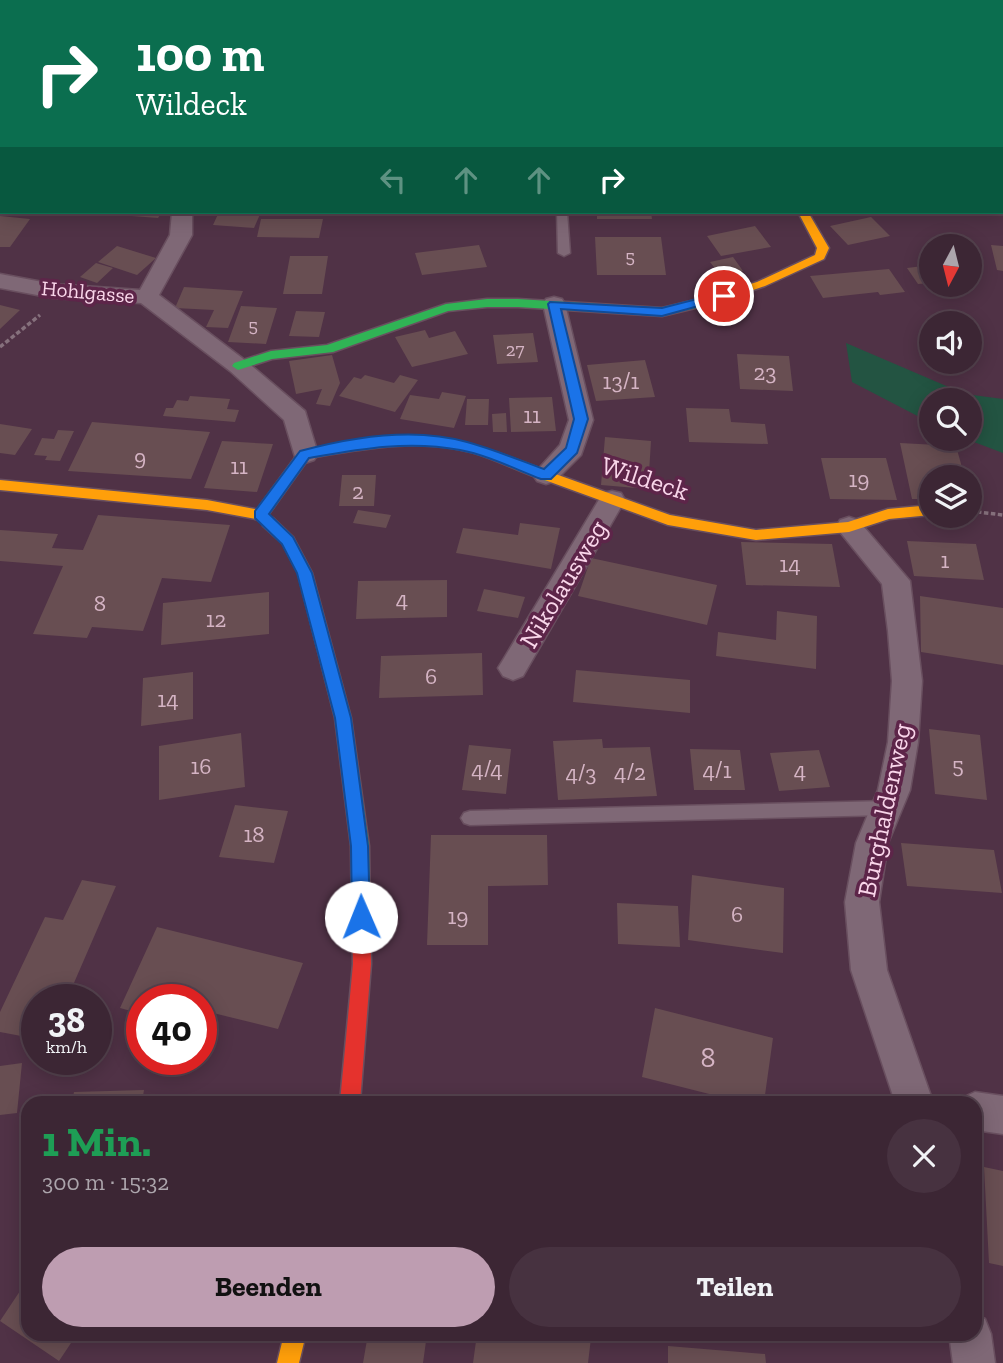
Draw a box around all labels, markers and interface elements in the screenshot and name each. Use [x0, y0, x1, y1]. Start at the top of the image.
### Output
text: 100 m [136, 25, 264, 84]
icon: right [21, 28, 112, 119]
text: Wildeck [136, 85, 247, 123]
icon: left [374, 161, 412, 199]
icon: ahead [447, 161, 485, 199]
icon: ahead [520, 161, 558, 199]
icon: right [593, 161, 631, 199]
north arrow [919, 234, 982, 298]
map controls [919, 234, 982, 528]
house number: 5 [625, 245, 635, 268]
pin [694, 266, 754, 326]
street label: Hohlgasse [40, 275, 136, 308]
icon: arrive [705, 277, 743, 315]
button: sound [919, 311, 982, 374]
house number: 5 [248, 314, 258, 337]
house number: 27 [506, 338, 524, 361]
house number: 23 [753, 358, 777, 386]
house number: 13/1 [603, 367, 640, 395]
button: search [919, 388, 982, 451]
house number: 11 [523, 401, 541, 429]
house number: 9 [134, 443, 146, 471]
street label: Wildeck [597, 449, 693, 507]
house number: 11 [230, 452, 248, 480]
house number: 19 [848, 465, 870, 493]
button: layers [919, 465, 982, 528]
house number: 2 [352, 477, 364, 505]
street label: Nikolausweg [512, 514, 614, 654]
house number: 1 [941, 546, 950, 574]
house number: 14 [779, 550, 801, 578]
house number: 4 [396, 585, 408, 613]
house number: 8 [94, 589, 106, 617]
house number: 12 [206, 605, 226, 633]
house number: 6 [425, 662, 437, 690]
house number: 14 [157, 685, 179, 713]
street label: Burghaldenweg [850, 720, 918, 900]
house number: 5 [952, 751, 964, 779]
house number: 16 [190, 752, 212, 780]
house number: 4/4 [471, 755, 503, 783]
house number: 4/1 [702, 756, 732, 784]
house number: 4 [794, 756, 806, 784]
house number: 4/2 [614, 758, 646, 786]
house number: 4/3 [565, 759, 597, 787]
house number: 18 [243, 820, 265, 848]
position arrow [324, 880, 398, 954]
house number: 6 [731, 900, 743, 928]
house number: 19 [447, 902, 469, 930]
speed limit sign: 40 [126, 984, 217, 1075]
text: 38 [48, 999, 85, 1041]
text: km/h [46, 1036, 87, 1058]
house number: 8 [700, 1041, 716, 1074]
text: 1 Min. [42, 1116, 151, 1167]
button: close [887, 1119, 961, 1193]
text: 300 m · 15:32 [42, 1168, 169, 1196]
button: Beenden [42, 1247, 495, 1327]
button: Teilen [509, 1247, 961, 1327]

